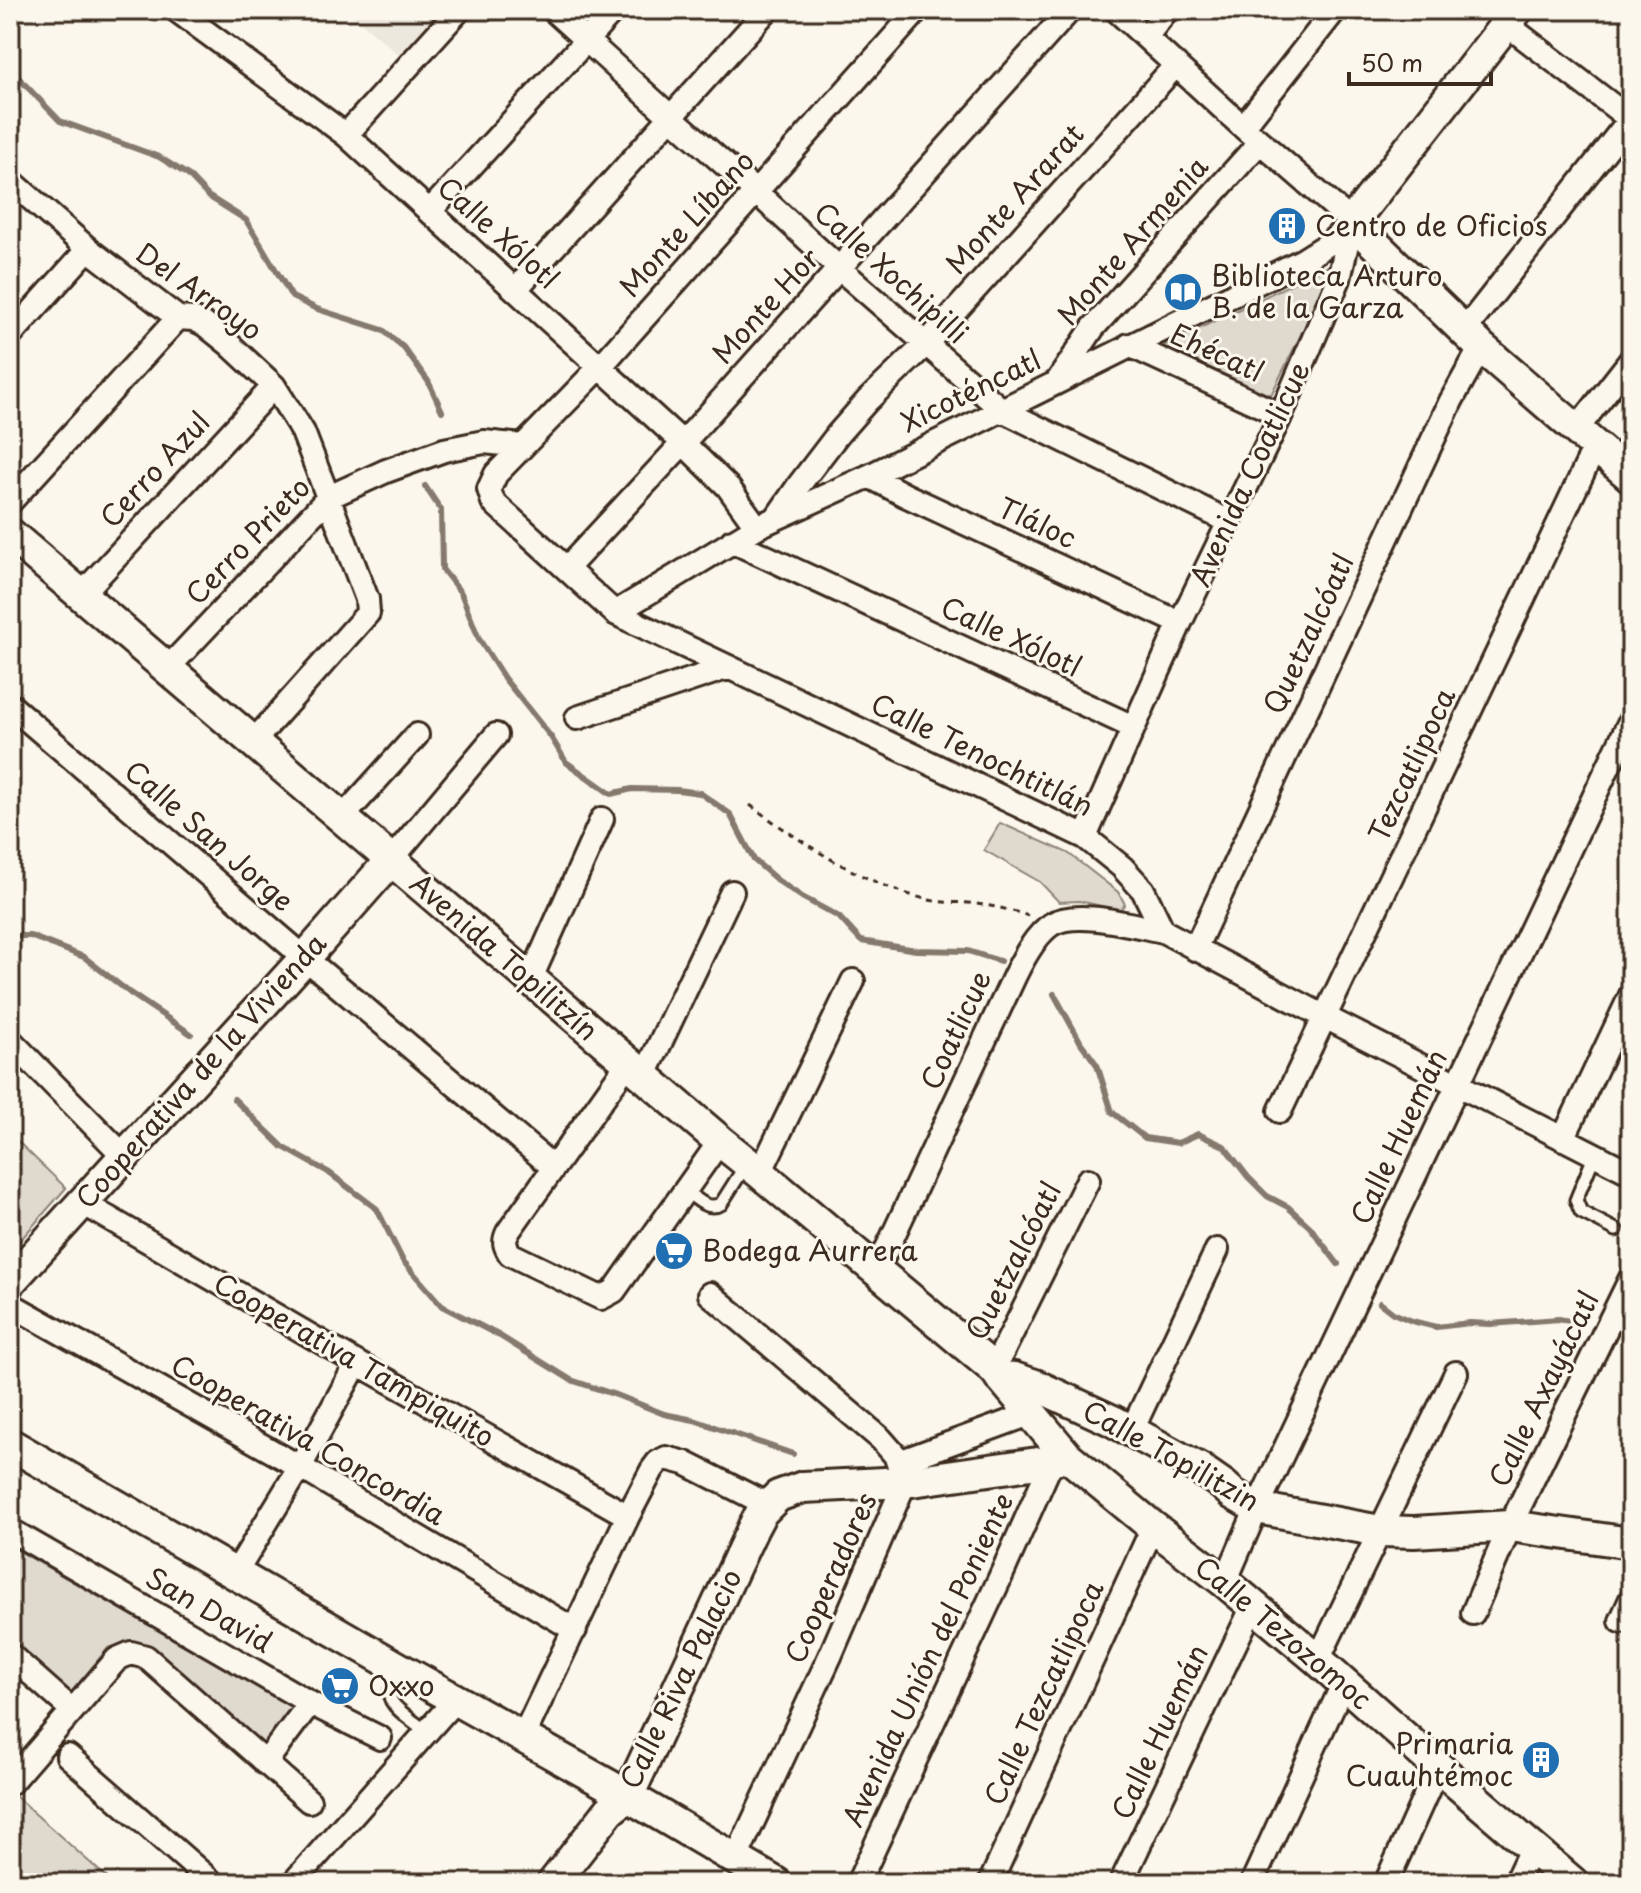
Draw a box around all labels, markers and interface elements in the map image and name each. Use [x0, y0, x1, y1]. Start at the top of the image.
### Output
scale bar [1349, 36, 1491, 86]
text: 50 m [1361, 44, 1423, 80]
street label: Monte Ararat [934, 113, 1093, 283]
street label: Monte Líbano [608, 140, 764, 306]
street label: Monte Armenia [1046, 145, 1218, 334]
street label: Calle Xólotl [429, 165, 569, 298]
street label: Calle Xochipilli [805, 191, 979, 353]
place label: Centro de Oficios [1315, 203, 1547, 246]
building icon: Centro de Oficios [1266, 205, 1308, 247]
street label: Del Arroyo [128, 231, 272, 350]
street label: Monte Hor [701, 237, 829, 373]
place label: Biblioteca Arturo B. de la Garza [1211, 253, 1443, 328]
library icon: Biblioteca Arturo B. de la Garza [1162, 271, 1204, 313]
street label: Ehécatl [1164, 311, 1271, 392]
street label: Xicoténcatl [893, 337, 1048, 442]
street label: Avenida Coatlicue [1178, 354, 1320, 593]
street label: Cerro Azul [89, 401, 219, 537]
street label: Cerro Prieto [175, 466, 319, 614]
street label: Tláloc [991, 485, 1084, 558]
street label: Quetzalcóatl [1252, 546, 1364, 721]
street label: Calle Xólotl [934, 584, 1089, 687]
street label: Tezcatlipoca [1356, 680, 1465, 848]
street label: Calle Tenochtitlán [864, 681, 1101, 826]
street label: Calle San Jorge [116, 749, 304, 921]
street label: Avenida Topilitzín [401, 862, 609, 1050]
street label: Cooperativa de la Vivienda [64, 923, 336, 1217]
street label: Coatlicue [908, 963, 1001, 1096]
street label: Calle Huemán [1338, 1042, 1457, 1231]
street label: Quetzalcóatl [954, 1174, 1071, 1347]
place label: Bodega Aurrera [702, 1228, 918, 1271]
supermarket icon: Bodega Aurrera [653, 1230, 695, 1272]
street label: Cooperativa Tampiquito [206, 1261, 503, 1457]
street label: Calle Axayácatl [1477, 1283, 1609, 1494]
street label: Cooperativa Concordia [163, 1342, 454, 1535]
street label: Calle Topilitzin [1075, 1388, 1268, 1521]
street label: Cooperadores [773, 1485, 887, 1670]
street label: Avenida Unión del Poniente [830, 1486, 1023, 1833]
street label: Calle Tezozomoc [1186, 1545, 1382, 1719]
street label: San David [138, 1555, 281, 1662]
street label: Calle Riva Palacio [608, 1561, 752, 1796]
street label: Calle Tezcatlipoca [972, 1573, 1114, 1812]
street label: Calle Huemán [1099, 1637, 1218, 1826]
place label: Oxxo [368, 1663, 435, 1706]
supermarket icon: Oxxo [319, 1665, 361, 1707]
place label: Primaria Cuauhtémoc [1346, 1721, 1513, 1796]
building icon: Primaria Cuauhtémoc [1520, 1739, 1562, 1781]

